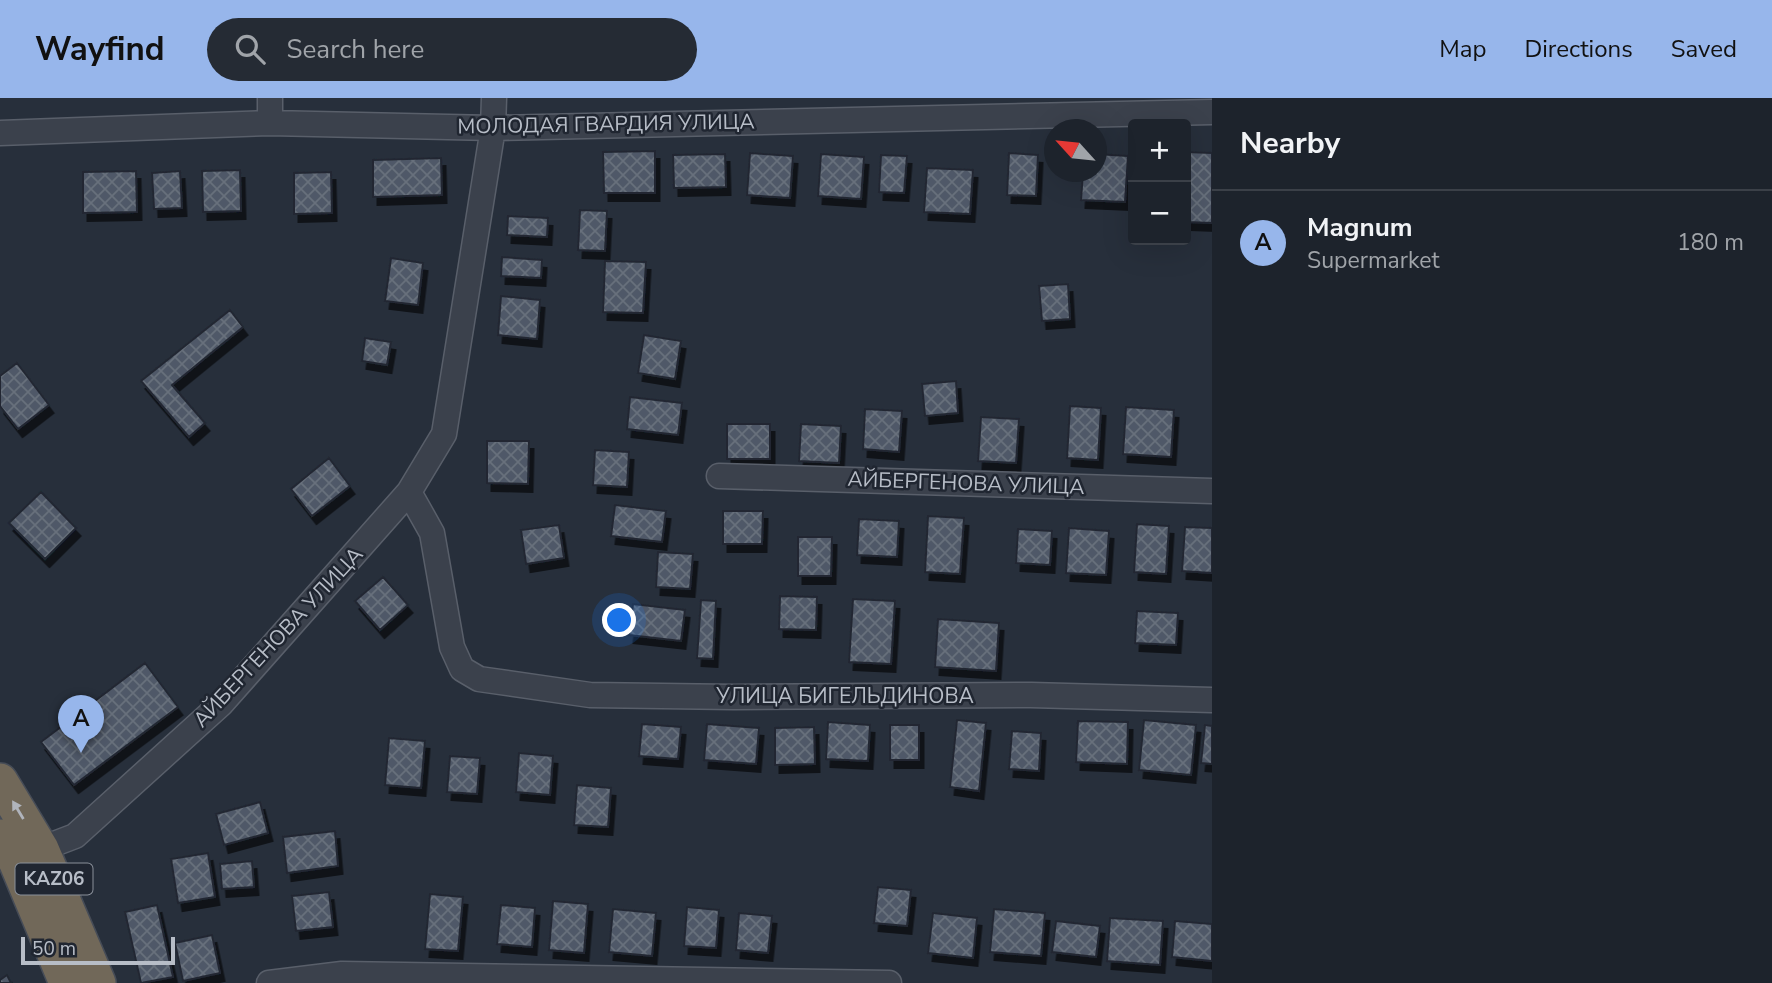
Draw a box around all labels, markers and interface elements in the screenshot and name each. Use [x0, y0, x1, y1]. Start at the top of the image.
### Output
search box [207, 18, 697, 81]
text: Wayfind [35, 27, 165, 72]
icon: search [231, 30, 269, 68]
text: Search here [287, 32, 424, 67]
text: Map [1439, 33, 1486, 65]
text: Directions [1524, 33, 1633, 65]
text: Saved [1671, 33, 1737, 65]
street label: МОЛОДАЯ ГВАРДИЯ УЛИЦА [457, 107, 755, 141]
north arrow [1044, 119, 1107, 182]
map controls [1128, 119, 1191, 245]
button: + [1128, 119, 1191, 182]
text: Nearby [1240, 123, 1340, 164]
button: − [1128, 182, 1191, 245]
text: Magnum [1307, 210, 1413, 245]
text: A [1254, 227, 1272, 258]
text: 180 m [1677, 227, 1744, 258]
text: Supermarket [1307, 245, 1440, 276]
street label: АЙБЕРГЕНОВА УЛИЦА [847, 465, 1085, 501]
street label: АЙБЕРГЕНОВА УЛИЦА [187, 541, 369, 733]
your location [602, 603, 636, 637]
street label: УЛИЦА БИГЕЛЬДИНОВА [715, 682, 974, 710]
pin: A [58, 695, 104, 753]
one-way arrow [11, 801, 24, 820]
road number: KАZ06 [16, 864, 92, 894]
scale bar [21, 934, 175, 966]
text: 50 m [32, 936, 76, 962]

